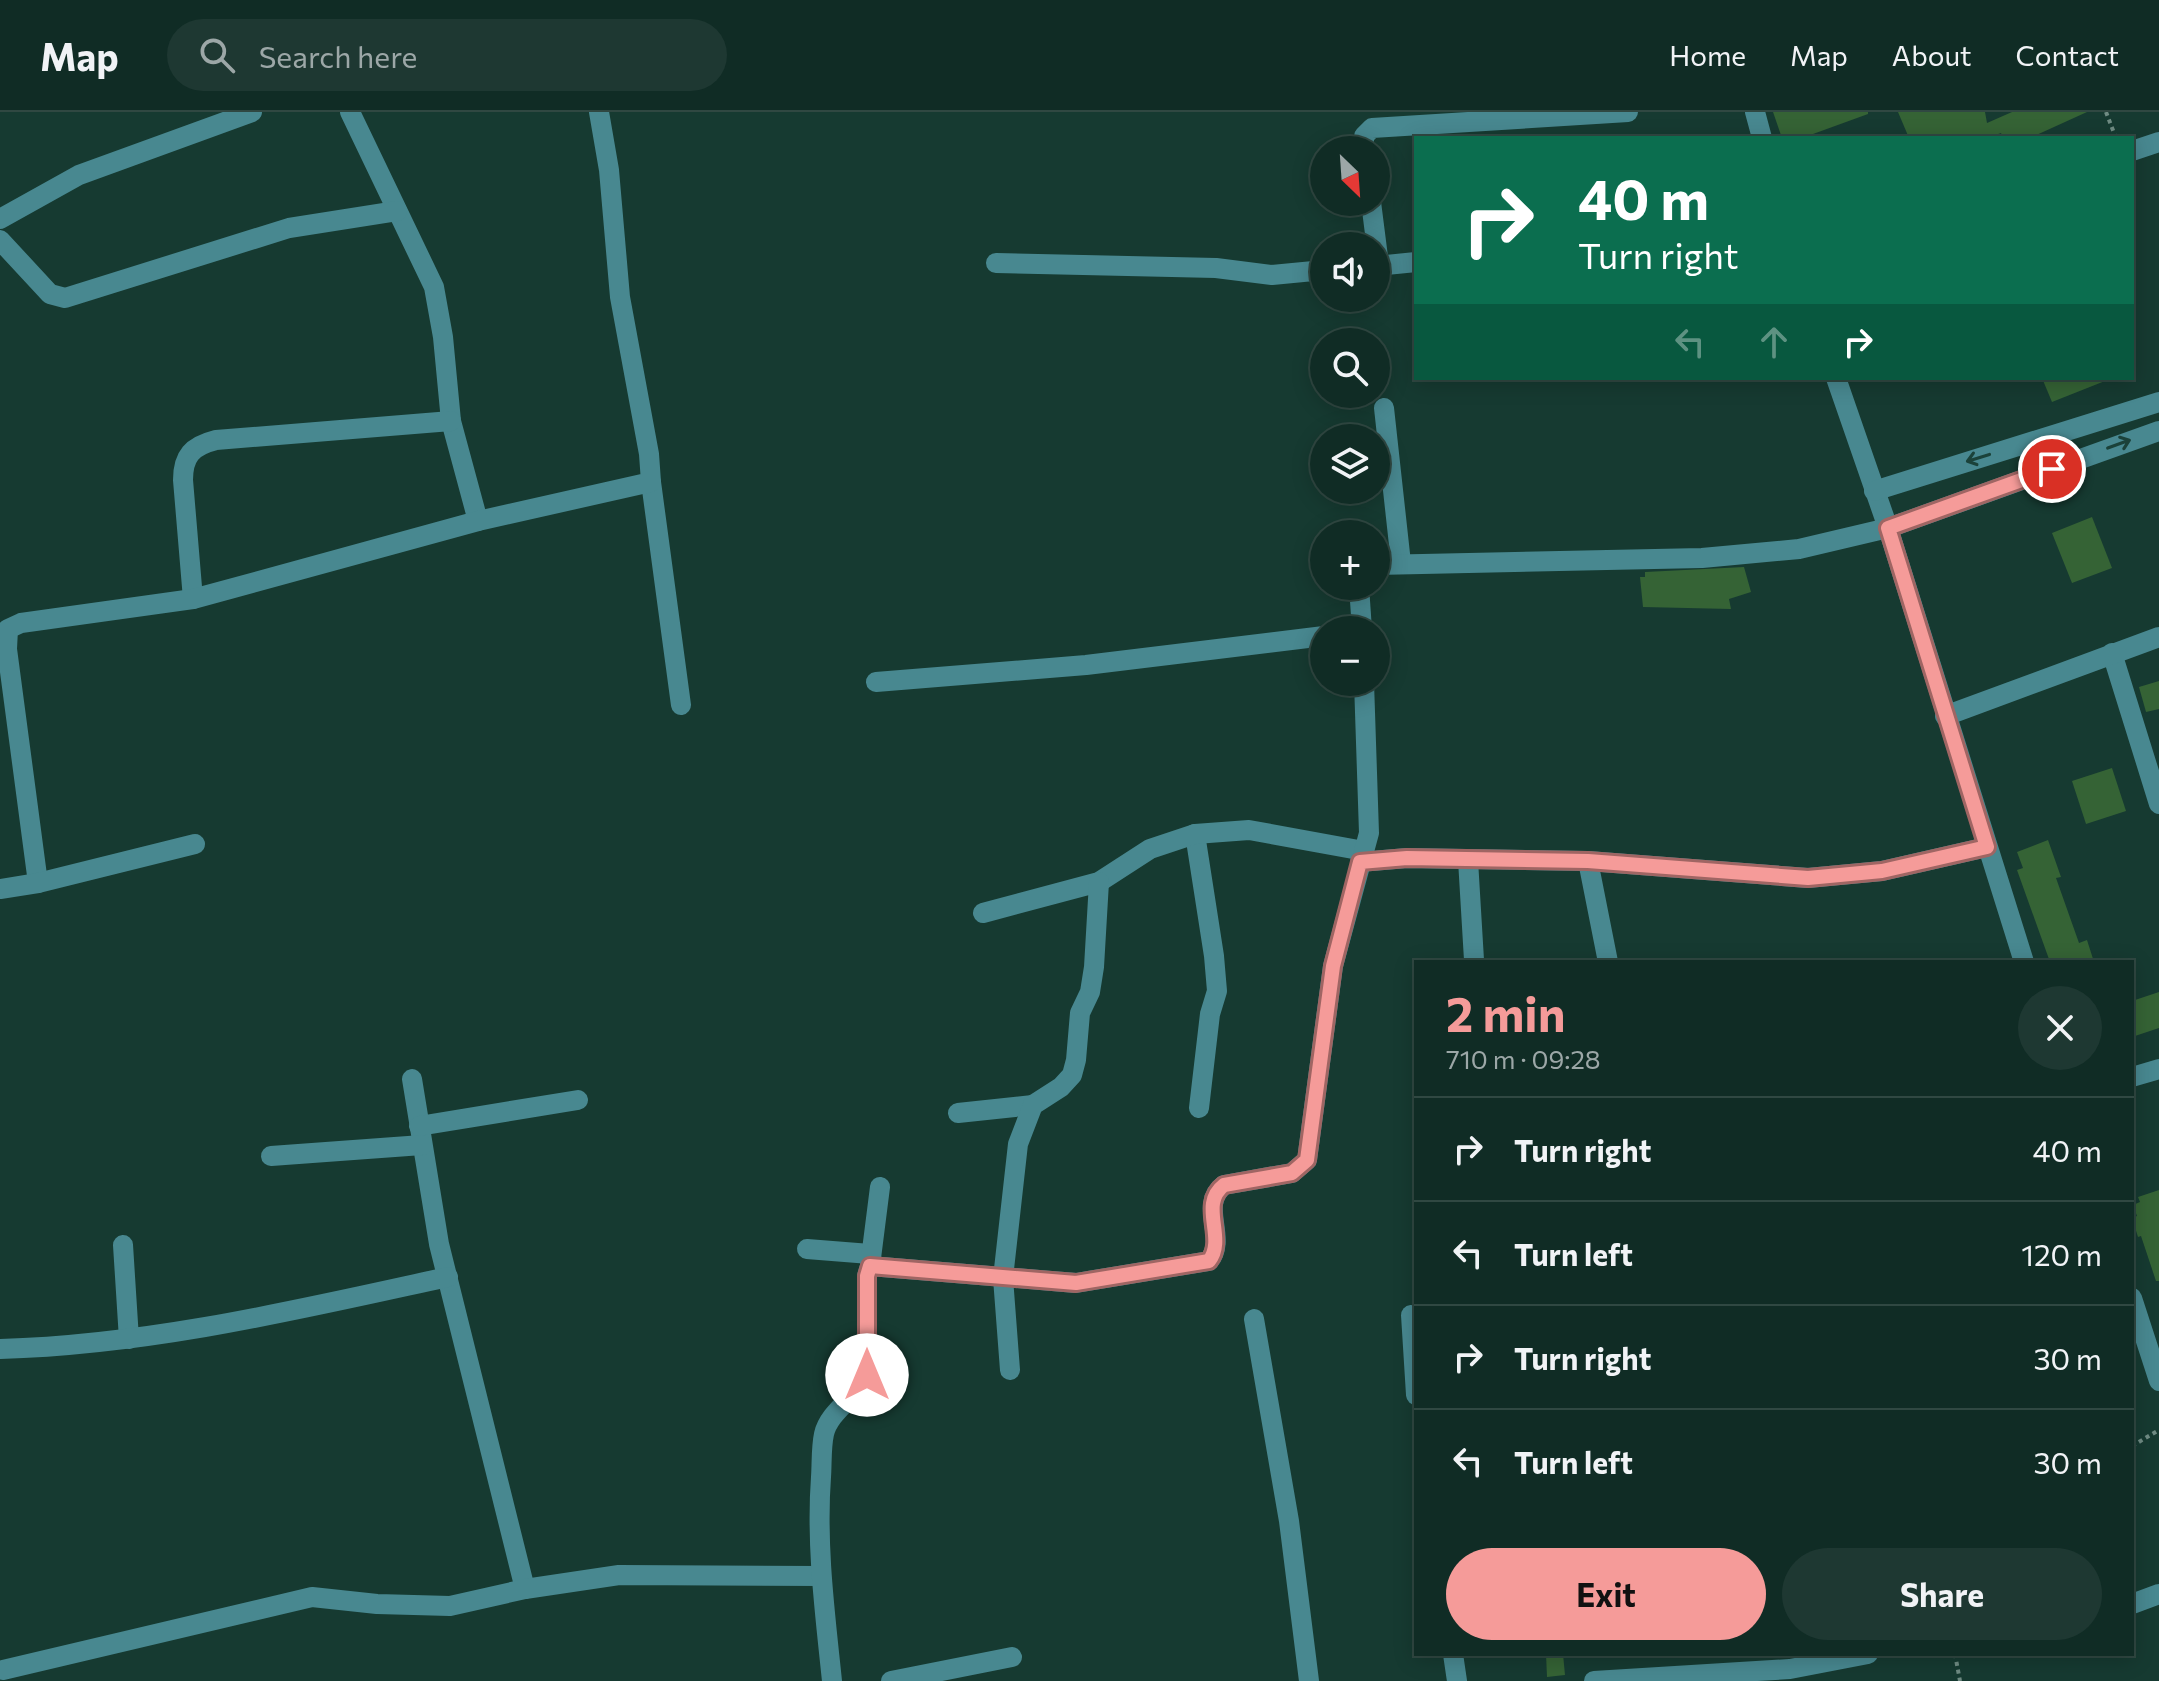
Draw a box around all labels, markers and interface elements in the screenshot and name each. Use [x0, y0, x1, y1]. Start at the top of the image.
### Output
search box [167, 19, 727, 91]
text: Map [40, 32, 119, 79]
icon: search [195, 33, 239, 77]
text: Search here [259, 37, 417, 74]
text: Home [1669, 38, 1746, 72]
text: Map [1790, 38, 1848, 72]
text: About [1892, 38, 1972, 72]
text: Contact [2016, 38, 2119, 72]
north arrow [1310, 136, 1390, 216]
map controls [1310, 136, 1390, 696]
text: 40 m [1578, 163, 1709, 232]
icon: right [1446, 168, 1550, 272]
button: sound [1310, 232, 1390, 312]
text: Turn right [1578, 232, 1739, 276]
icon: left [1668, 320, 1712, 364]
icon: ahead [1752, 320, 1796, 364]
icon: right [1836, 320, 1880, 364]
button: search [1310, 328, 1390, 408]
button: layers [1310, 424, 1390, 504]
pin [2018, 435, 2086, 503]
one-way arrow [2106, 436, 2131, 450]
icon: arrive [2030, 447, 2074, 491]
one-way arrow [1965, 452, 1990, 467]
button: + [1310, 520, 1390, 600]
button: − [1310, 616, 1390, 696]
text: 2 min [1446, 983, 1566, 1042]
button: close [2018, 986, 2102, 1070]
text: 710 m · 09:28 [1446, 1043, 1601, 1074]
icon: right [1446, 1127, 1490, 1171]
text: Turn right [1514, 1131, 1651, 1168]
text: 40 m [2033, 1131, 2102, 1168]
icon: left [1446, 1231, 1490, 1275]
text: Turn left [1514, 1235, 1633, 1272]
text: 120 m [2021, 1235, 2102, 1272]
position arrow [825, 1333, 909, 1417]
icon: right [1446, 1335, 1490, 1379]
text: Turn right [1514, 1339, 1651, 1376]
text: 30 m [2033, 1339, 2102, 1376]
icon: left [1446, 1439, 1490, 1483]
text: Turn left [1514, 1443, 1633, 1480]
text: 30 m [2033, 1443, 2102, 1480]
button: Exit [1446, 1548, 1766, 1640]
button: Share [1782, 1548, 2102, 1640]

